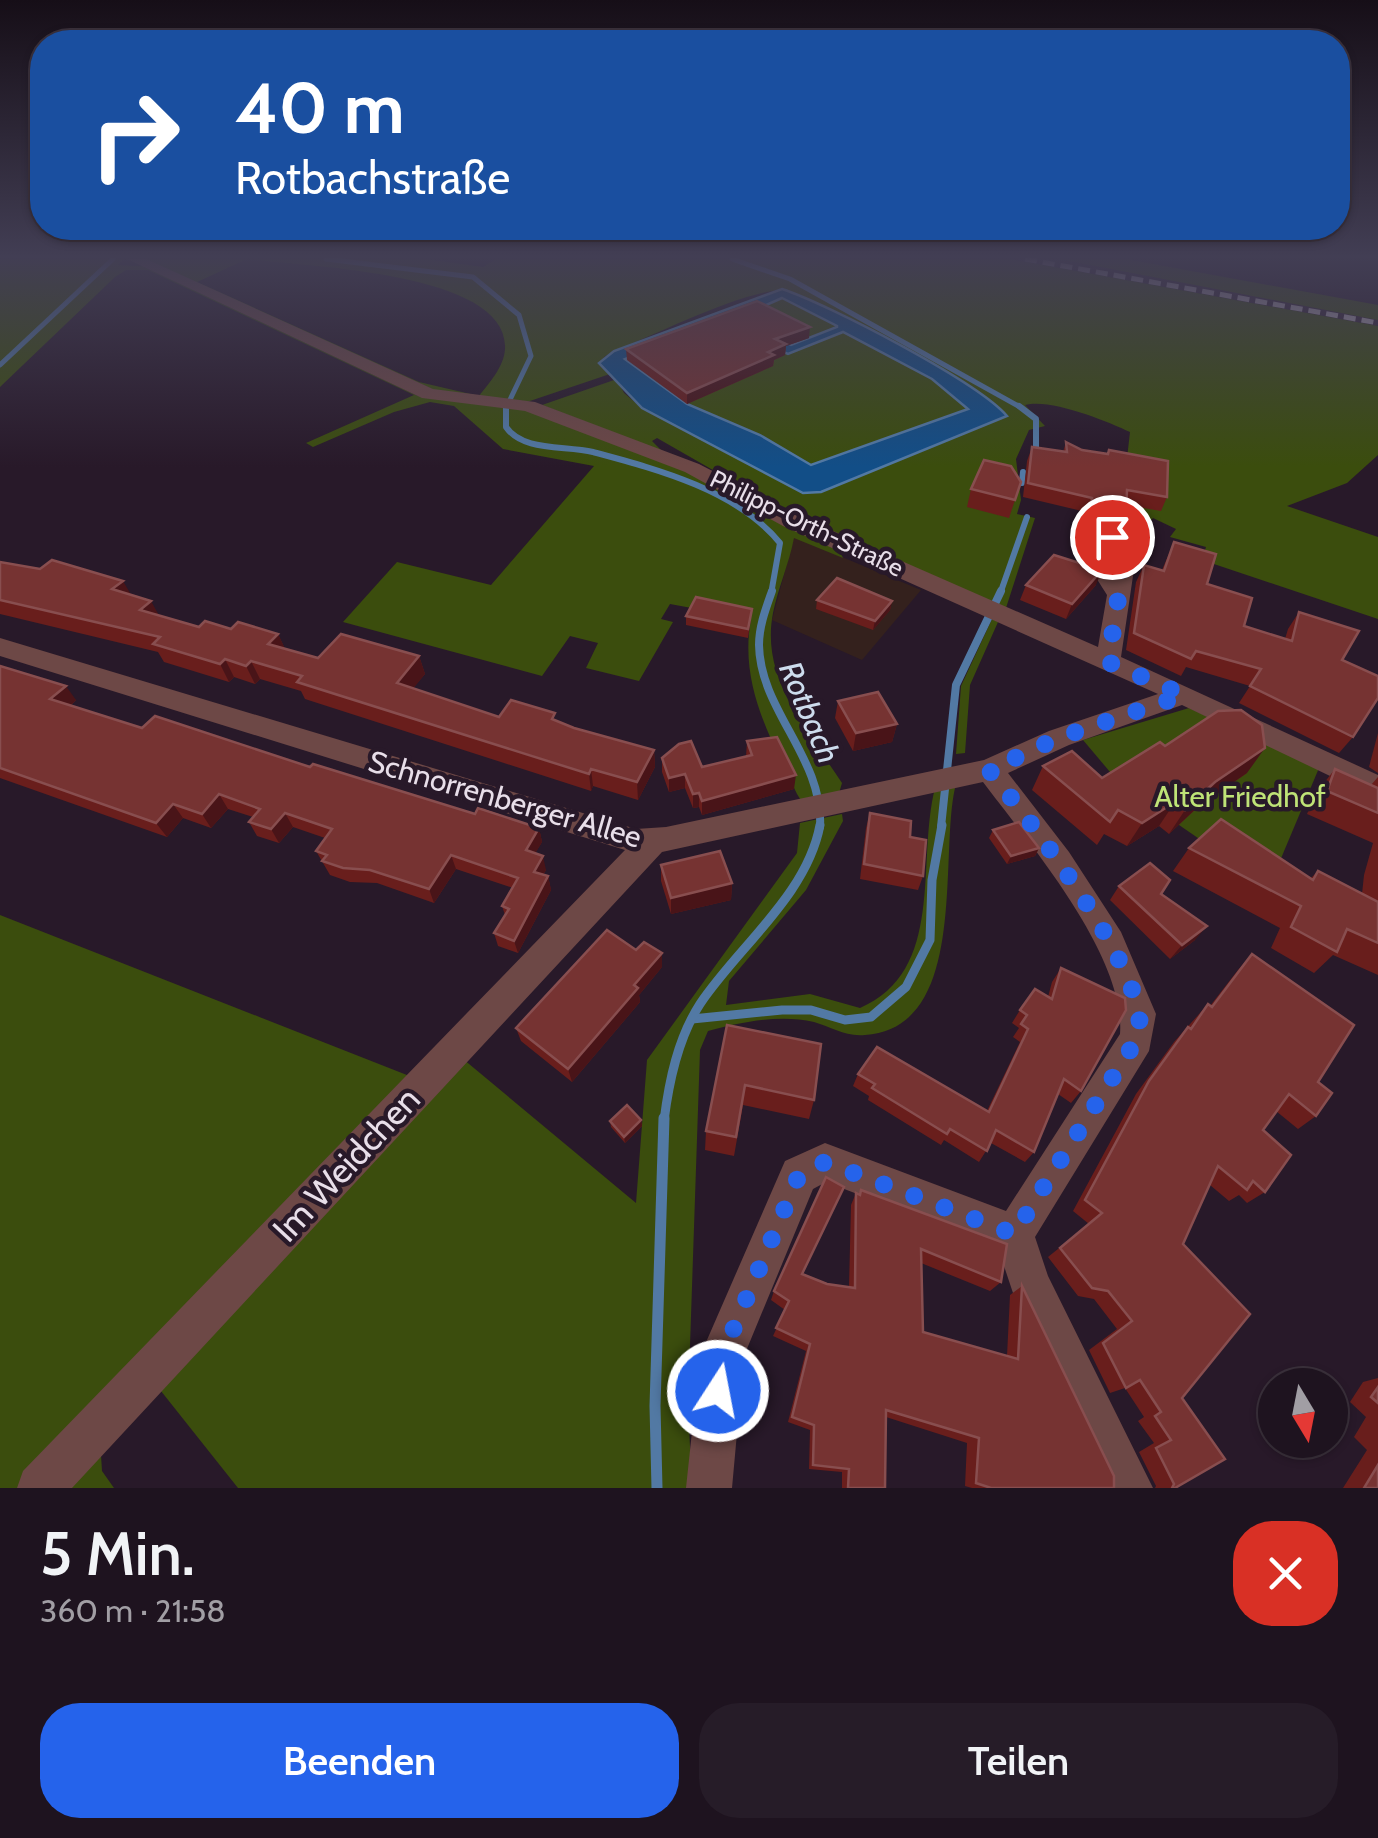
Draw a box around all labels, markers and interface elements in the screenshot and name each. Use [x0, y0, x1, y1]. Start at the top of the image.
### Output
text: 40 m [235, 65, 404, 151]
icon: right [70, 70, 200, 200]
text: Rotbachstraße [235, 151, 510, 205]
street label: Philipp-Orth-Straße [705, 463, 909, 583]
pin [1070, 495, 1155, 580]
icon: arrive [1085, 510, 1140, 565]
water label: Rotbach [771, 655, 849, 769]
street label: Schnorrenberger Allee [364, 742, 646, 856]
park label: Alter Friedhof [1154, 778, 1326, 815]
street label: Im Weidchen [263, 1078, 429, 1250]
position arrow [666, 1339, 770, 1443]
north arrow [1258, 1368, 1348, 1458]
map controls [1258, 1368, 1348, 1458]
text: 5 Min. [40, 1517, 195, 1590]
button: close [1233, 1521, 1338, 1626]
text: 360 m · 21:58 [40, 1591, 226, 1630]
button: Beenden [40, 1703, 679, 1818]
button: Teilen [699, 1703, 1338, 1818]

